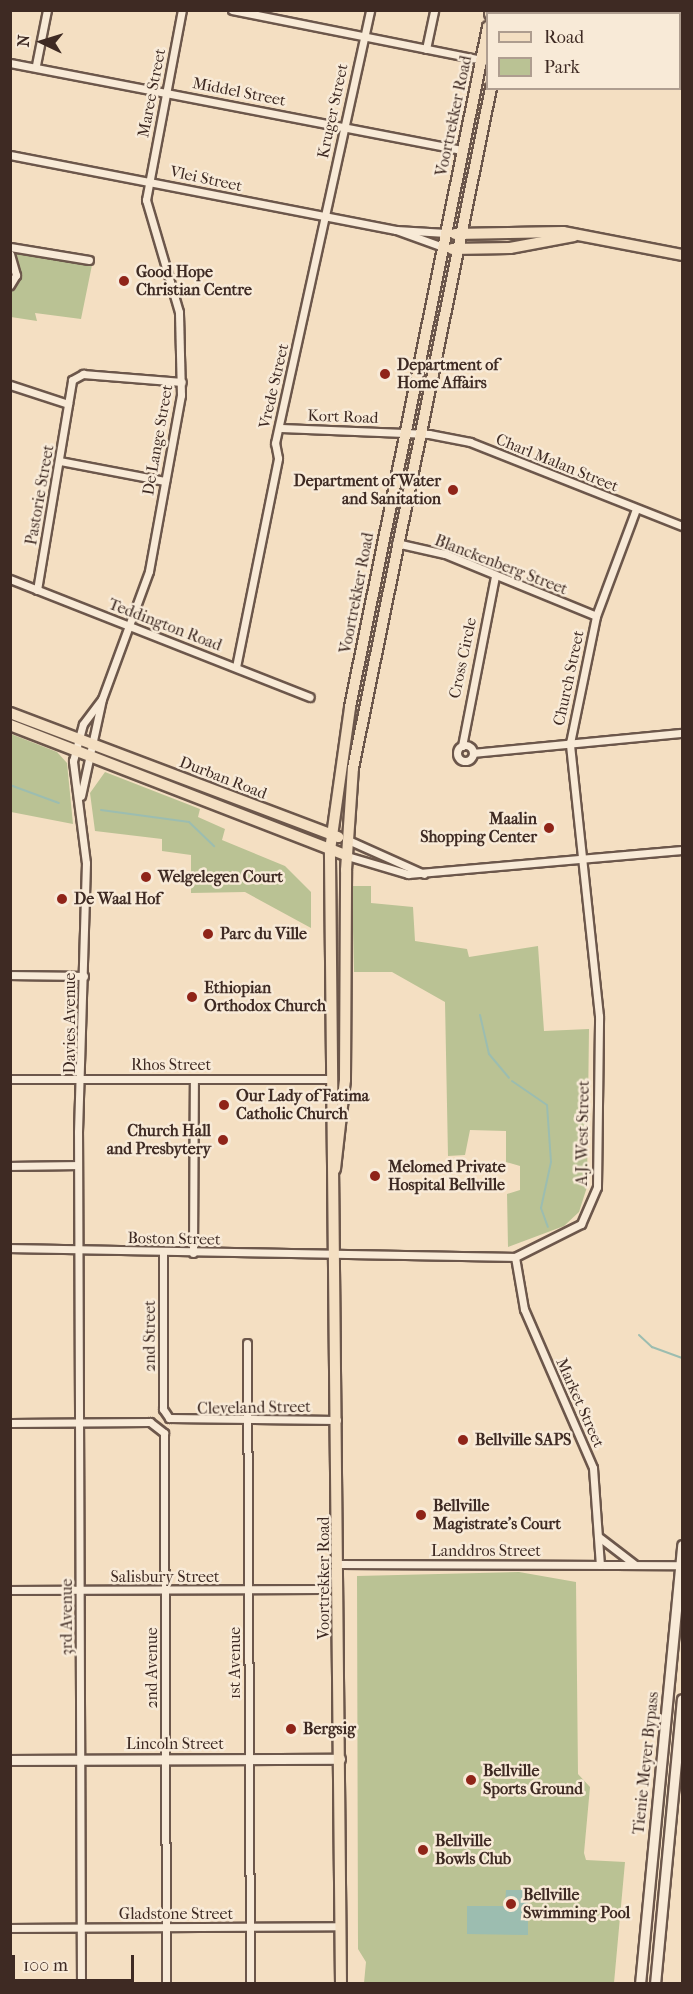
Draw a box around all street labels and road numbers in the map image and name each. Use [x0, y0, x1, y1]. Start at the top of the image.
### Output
street label: Maree Street [134, 47, 170, 139]
street label: Voortrekker Road [432, 54, 476, 178]
street label: Kruger Street [314, 62, 352, 160]
street label: Middel Street [191, 74, 287, 110]
street label: Vlei Street [168, 162, 244, 196]
street label: Vrede Street [255, 342, 293, 430]
street label: De Lange Street [139, 383, 177, 497]
street label: Kort Road [307, 406, 379, 428]
street label: Charl Malan Street [493, 430, 621, 496]
street label: Pastorie Street [22, 443, 58, 547]
street label: Voortrekker Road [336, 531, 378, 655]
street label: Blanckenberg Street [432, 531, 570, 599]
street label: Teddington Road [106, 595, 224, 655]
street label: Cross Circle [445, 616, 481, 700]
street label: Church Street [550, 629, 588, 727]
street label: Durban Road [177, 753, 269, 803]
street label: Davies Avenue [60, 973, 80, 1073]
street label: Rhos Street [131, 1055, 211, 1075]
street label: A.J. West Street [572, 1080, 594, 1186]
street label: Boston Street [127, 1229, 221, 1249]
street label: 2nd Street [140, 1300, 160, 1372]
street label: Market Street [552, 1355, 608, 1451]
street label: Cleveland Street [197, 1397, 311, 1419]
street label: Voortrekker Road [314, 1517, 334, 1639]
street label: Landdros Street [431, 1541, 541, 1561]
street label: Salisbury Street [110, 1567, 220, 1587]
street label: 3rd Avenue [57, 1579, 77, 1655]
street label: 2nd Avenue [142, 1627, 162, 1709]
street label: 1st Avenue [225, 1627, 245, 1699]
street label: Tienie Meyer Bypass [629, 1691, 663, 1835]
street label: Lincoln Street [126, 1734, 224, 1754]
street label: Gladstone Street [119, 1904, 233, 1924]

